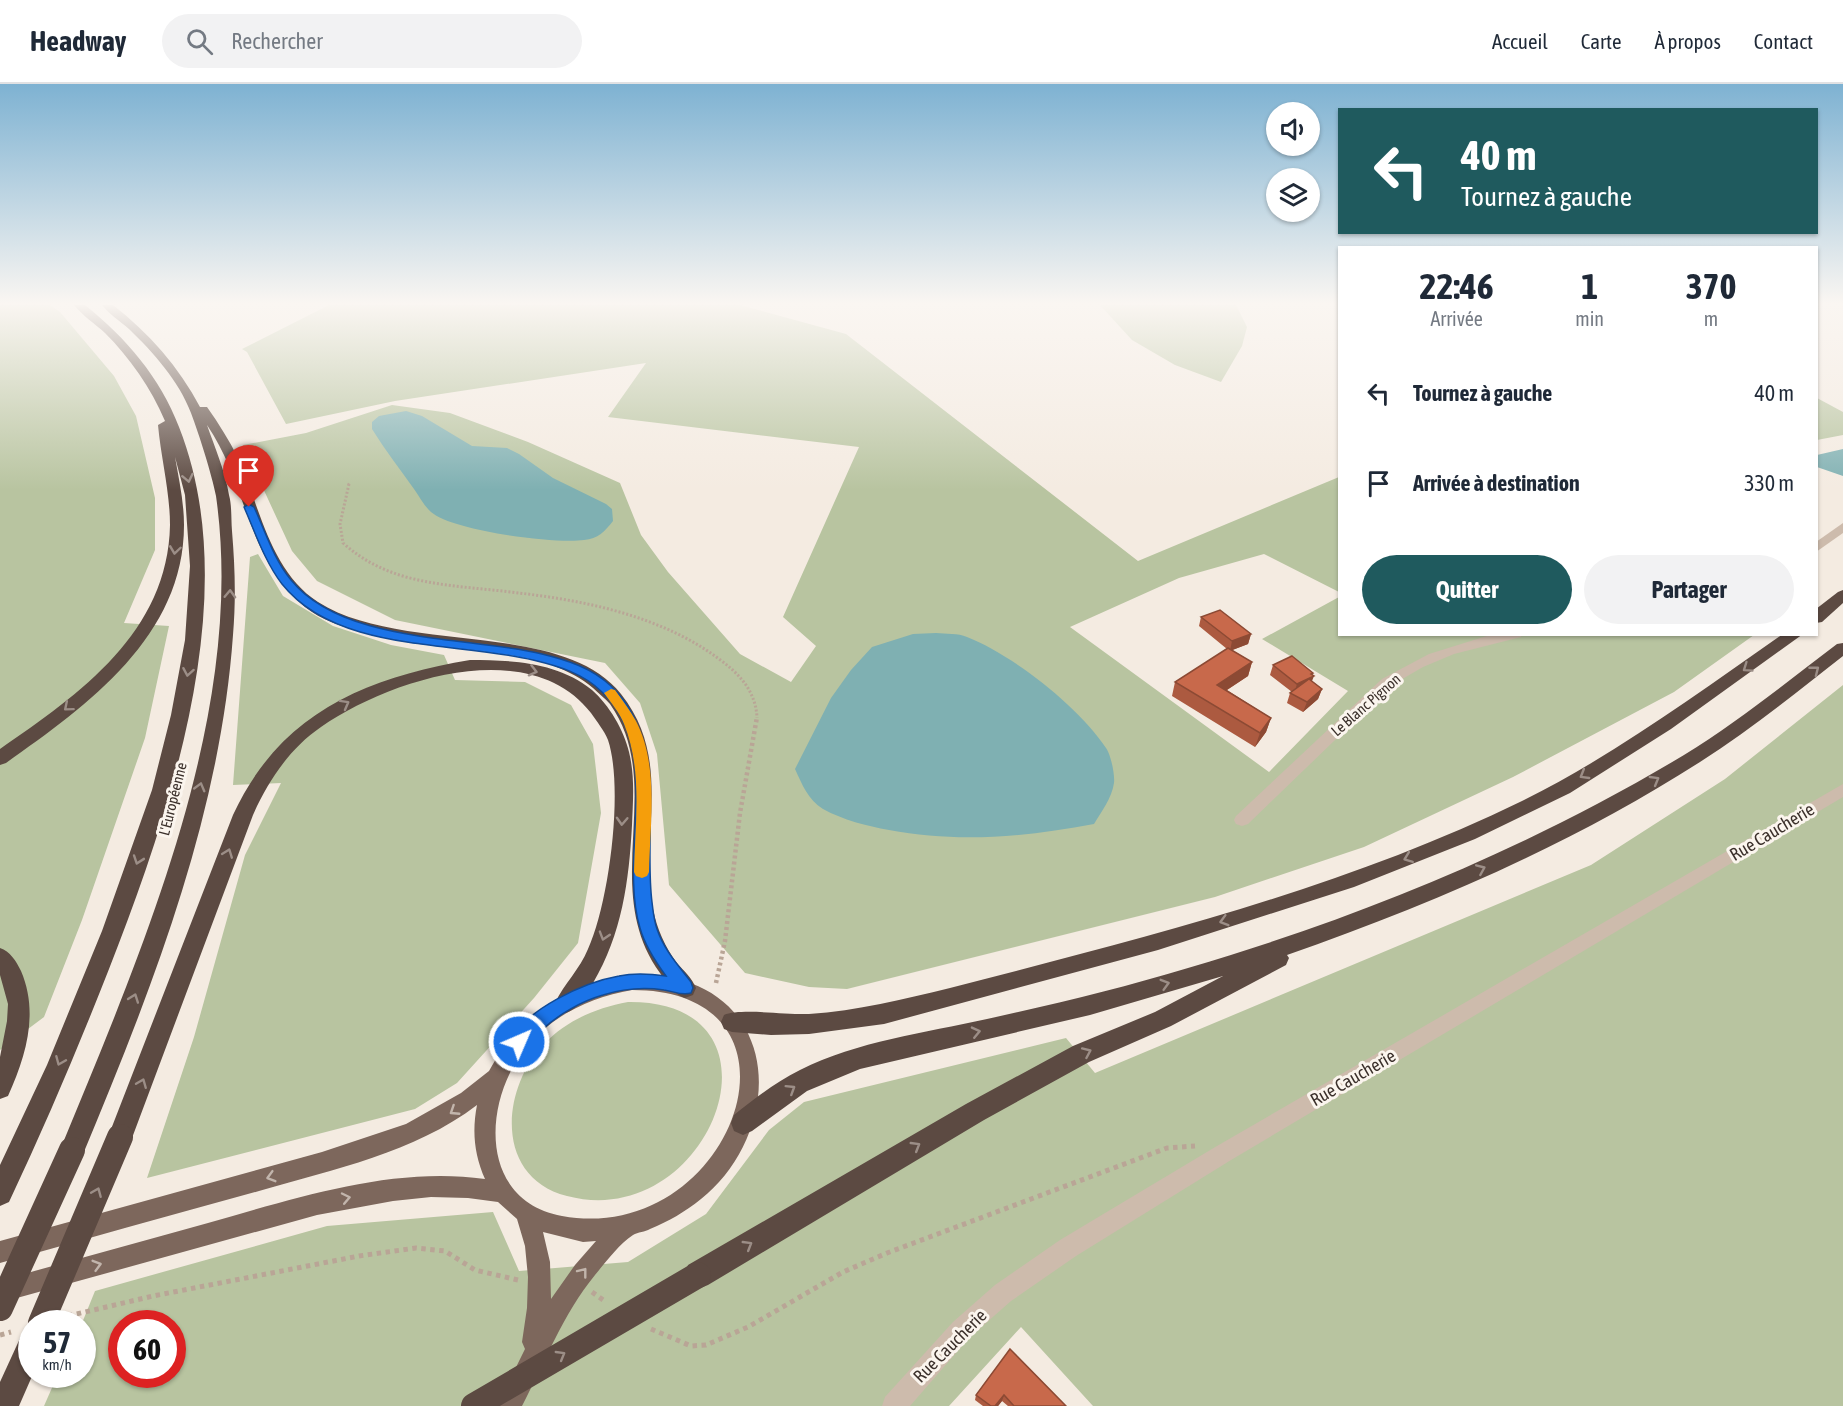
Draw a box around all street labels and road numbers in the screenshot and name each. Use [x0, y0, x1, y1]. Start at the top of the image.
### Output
street label: Le Blanc Pignon [1328, 670, 1404, 739]
street label: L'Européenne [155, 760, 190, 837]
street label: Rue Caucherie [1726, 798, 1818, 865]
street label: Rue Caucherie [1306, 1045, 1399, 1110]
street label: Rue Caucherie [909, 1305, 991, 1387]

